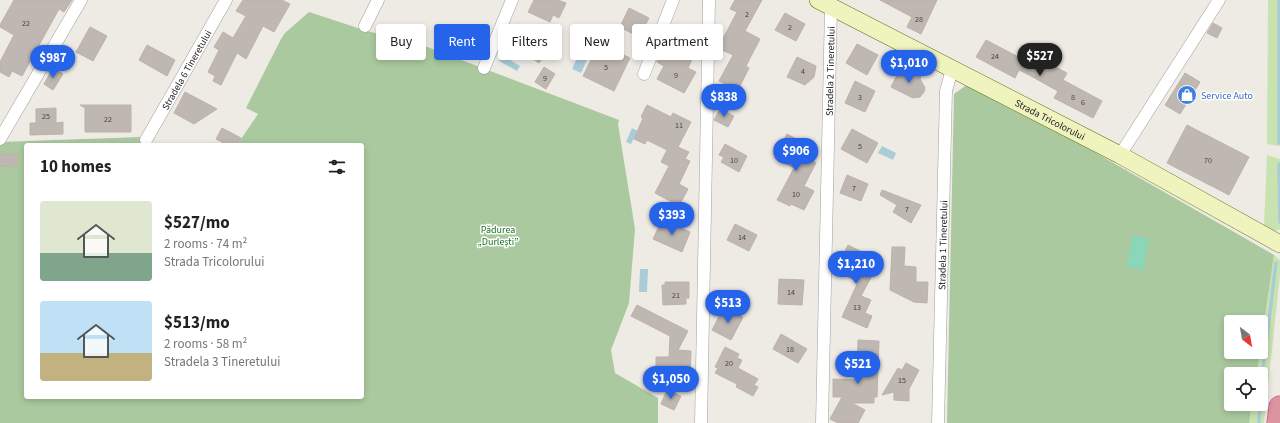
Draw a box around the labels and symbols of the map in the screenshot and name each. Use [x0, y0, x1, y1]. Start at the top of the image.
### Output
house number: 2 [745, 9, 749, 20]
house number: 28 [915, 14, 923, 25]
house number: 22 [22, 18, 30, 29]
house number: 2 [788, 22, 792, 33]
street label: Stradela 2 Tineretului [823, 26, 839, 116]
street label: Stradela 6 Tineretului [159, 28, 215, 113]
pin: $527 [1016, 43, 1064, 77]
pin: $987 [29, 45, 77, 79]
pin: $1,010 [876, 50, 942, 84]
house number: 24 [991, 51, 999, 62]
house number: 5 [604, 62, 608, 73]
house number: 4 [801, 66, 805, 77]
house number: 9 [674, 70, 678, 81]
house number: 9 [543, 73, 547, 84]
pin: $838 [700, 84, 748, 118]
shop icon: Service Auto [1176, 84, 1198, 106]
place label: Service Auto [1201, 89, 1253, 103]
house number: 3 [858, 92, 862, 103]
house number: 8 [1071, 92, 1075, 103]
street label: Strada Tricolorului [1012, 96, 1087, 144]
house number: 6 [1081, 97, 1085, 108]
house number: 25 [42, 111, 50, 122]
house number: 22 [104, 114, 112, 125]
house number: 11 [675, 120, 683, 131]
pin: $906 [772, 138, 820, 172]
house number: 5 [858, 141, 862, 152]
house number: 10 [730, 155, 738, 166]
house number: 70 [1204, 155, 1212, 166]
house number: 7 [852, 183, 856, 194]
house number: 10 [792, 189, 800, 200]
street label: Stradela 1 Tineretului [935, 200, 951, 290]
pin: $393 [648, 202, 696, 236]
house number: 7 [905, 204, 909, 215]
park label: Pădurea „Durlești” [478, 223, 518, 249]
house number: 14 [738, 232, 746, 243]
pin: $1,210 [823, 251, 889, 285]
house number: 14 [787, 287, 795, 298]
house number: 21 [672, 290, 680, 301]
pin: $513 [704, 290, 752, 324]
house number: 13 [853, 302, 861, 313]
north arrow [1224, 315, 1268, 359]
house number: 18 [786, 344, 794, 355]
pin: $521 [834, 351, 882, 385]
house number: 20 [725, 358, 733, 369]
pin: $1,050 [638, 366, 704, 400]
house number: 15 [898, 375, 906, 386]

